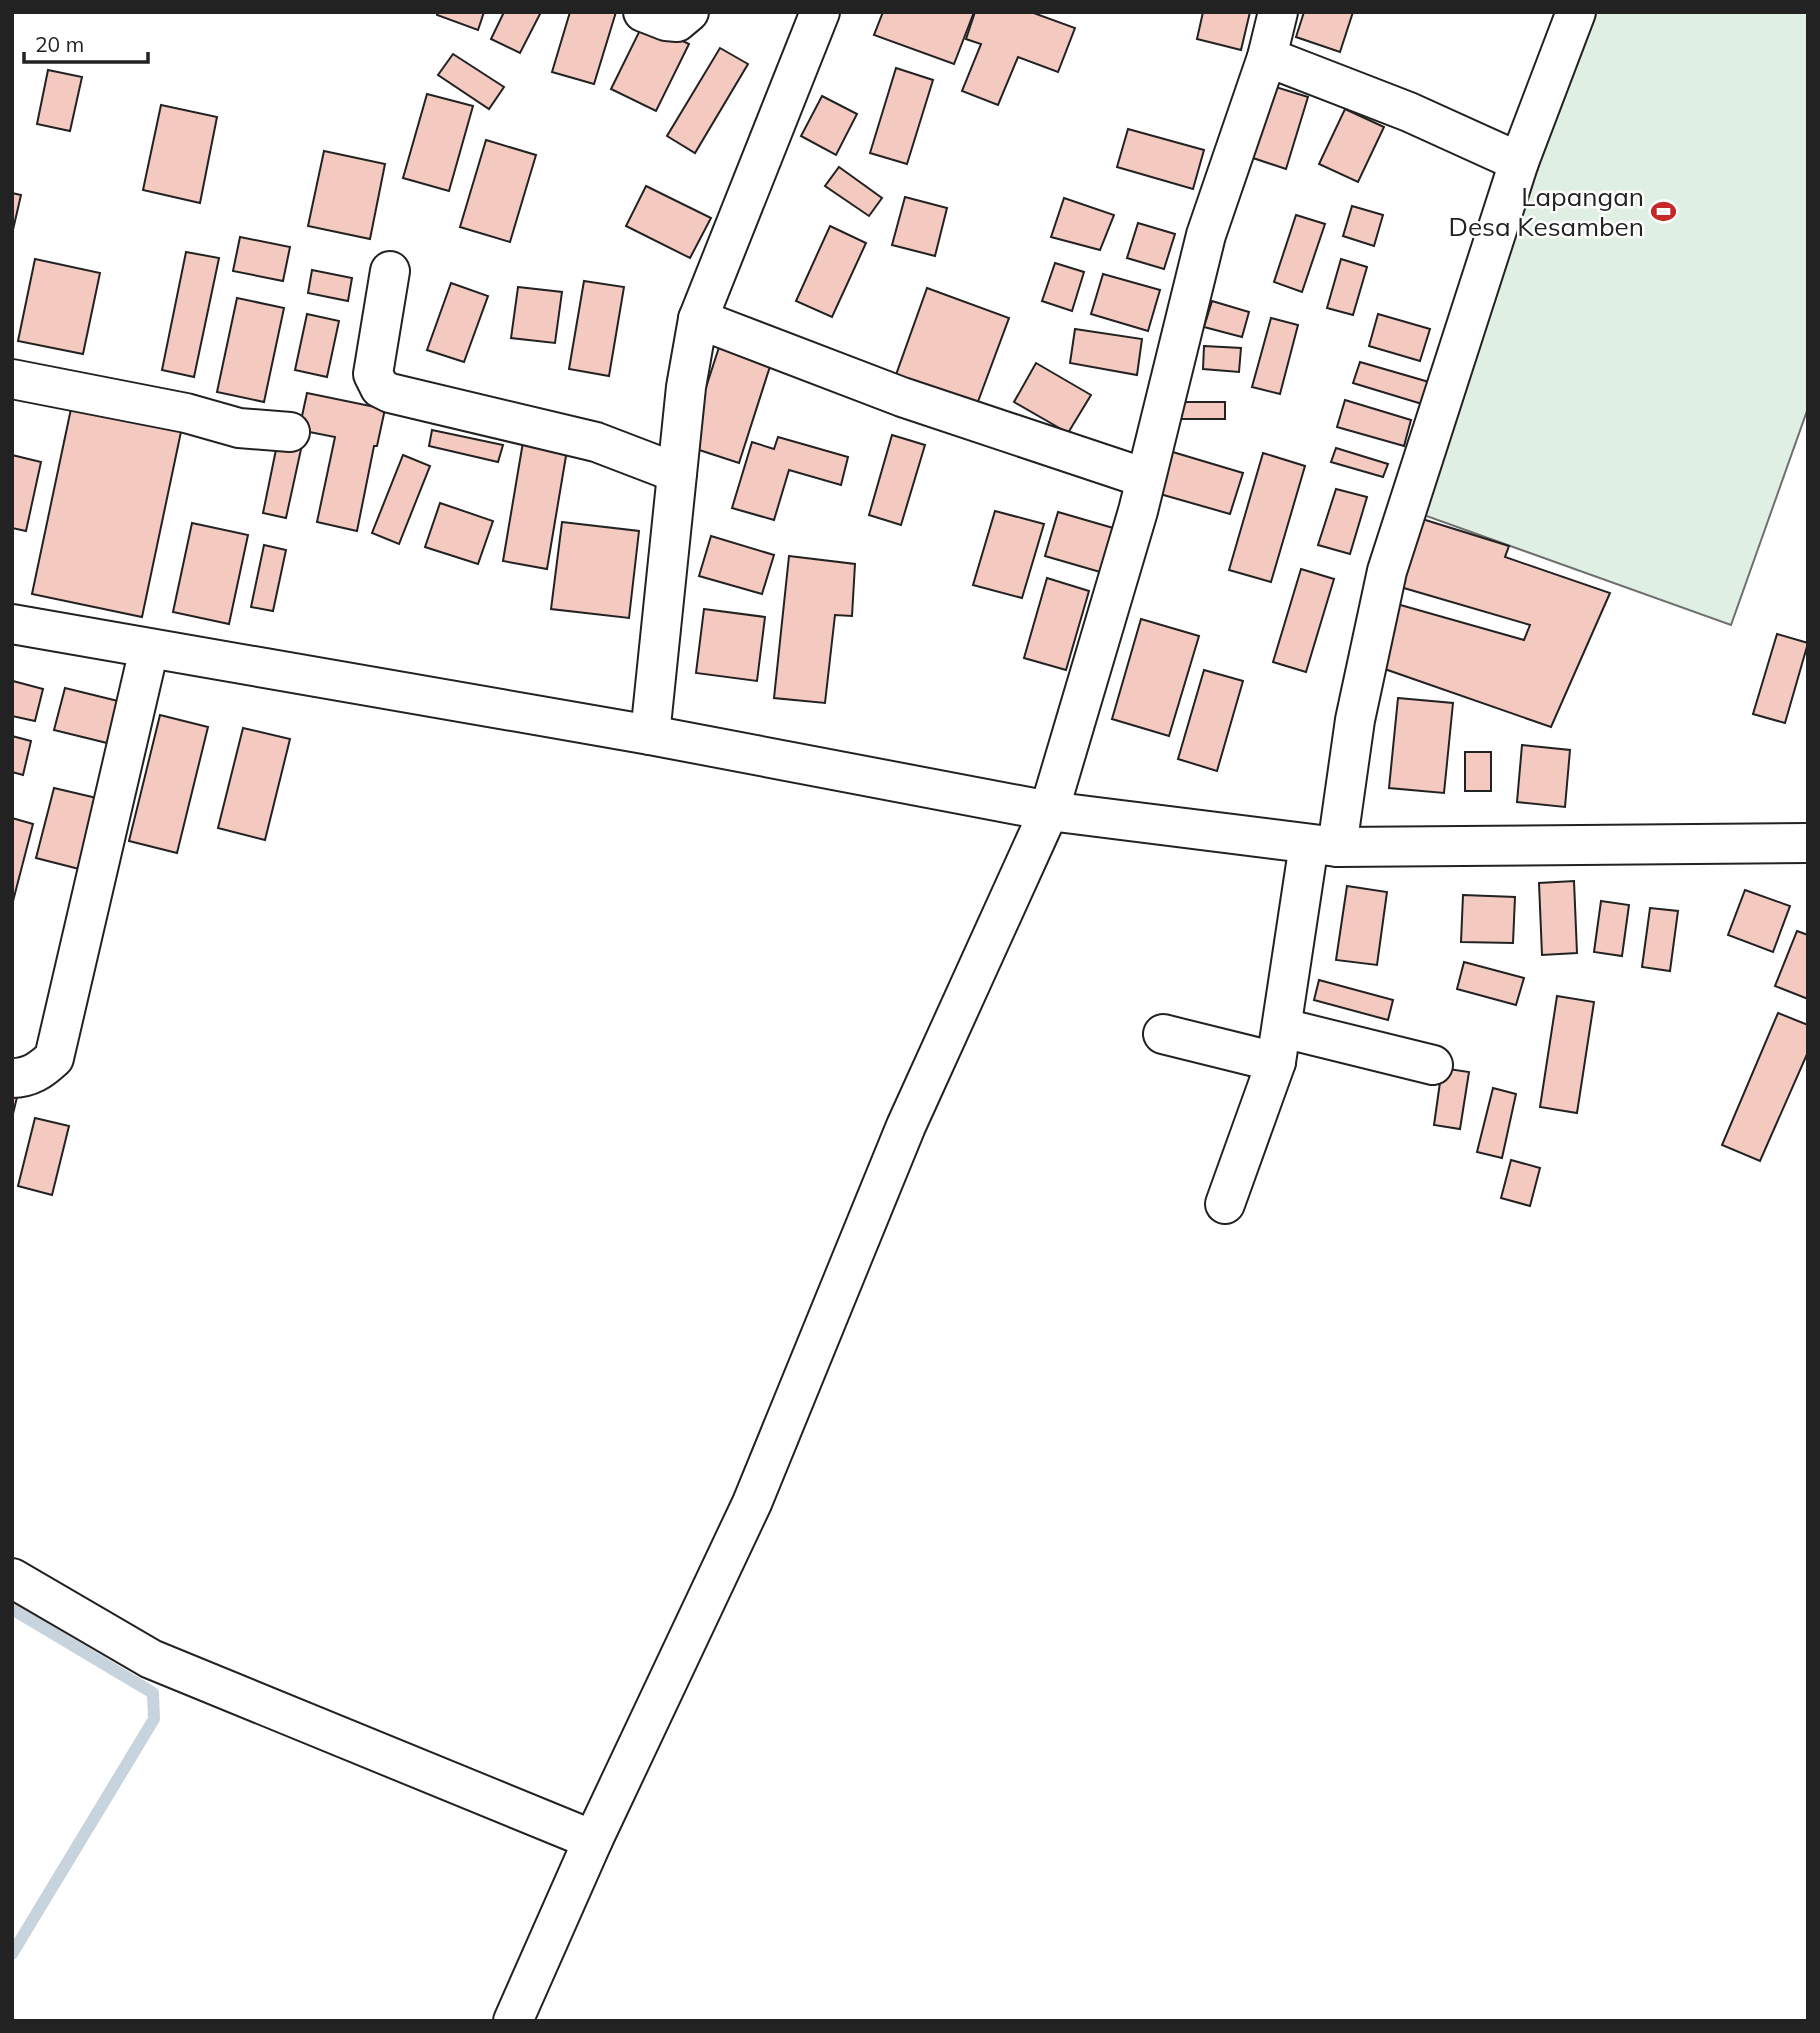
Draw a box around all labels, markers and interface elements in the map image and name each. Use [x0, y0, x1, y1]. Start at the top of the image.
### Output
scale bar [24, 21, 149, 65]
text: 20 m [35, 31, 84, 57]
place label: Lapangan Desa Kesamben [1449, 180, 1644, 243]
sports icon: Lapangan Desa Kesamben [1650, 197, 1678, 225]

